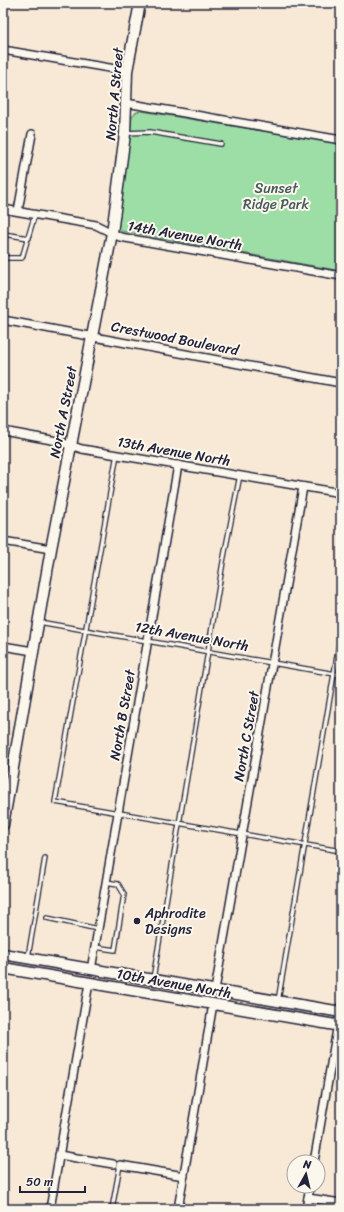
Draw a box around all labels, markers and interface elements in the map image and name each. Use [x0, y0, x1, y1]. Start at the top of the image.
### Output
street label: North A Street [98, 45, 131, 142]
park label: Sunset Ridge Park [243, 176, 310, 217]
street label: 14th Avenue North [126, 213, 244, 258]
street label: Crestwood Boulevard [109, 314, 242, 363]
street label: North A Street [42, 363, 85, 460]
street label: 13th Avenue North [115, 429, 233, 474]
street label: 12th Avenue North [133, 614, 251, 659]
street label: North B Street [102, 666, 143, 762]
street label: North C Street [226, 688, 267, 783]
place label: Aphrodite Designs [144, 901, 206, 942]
marker: Aphrodite Designs [132, 916, 142, 926]
street label: 10th Avenue North [115, 961, 233, 1006]
north arrow [286, 1154, 326, 1194]
text: N [301, 1155, 313, 1175]
scale bar [20, 1168, 85, 1194]
text: 50 m [26, 1171, 53, 1193]

